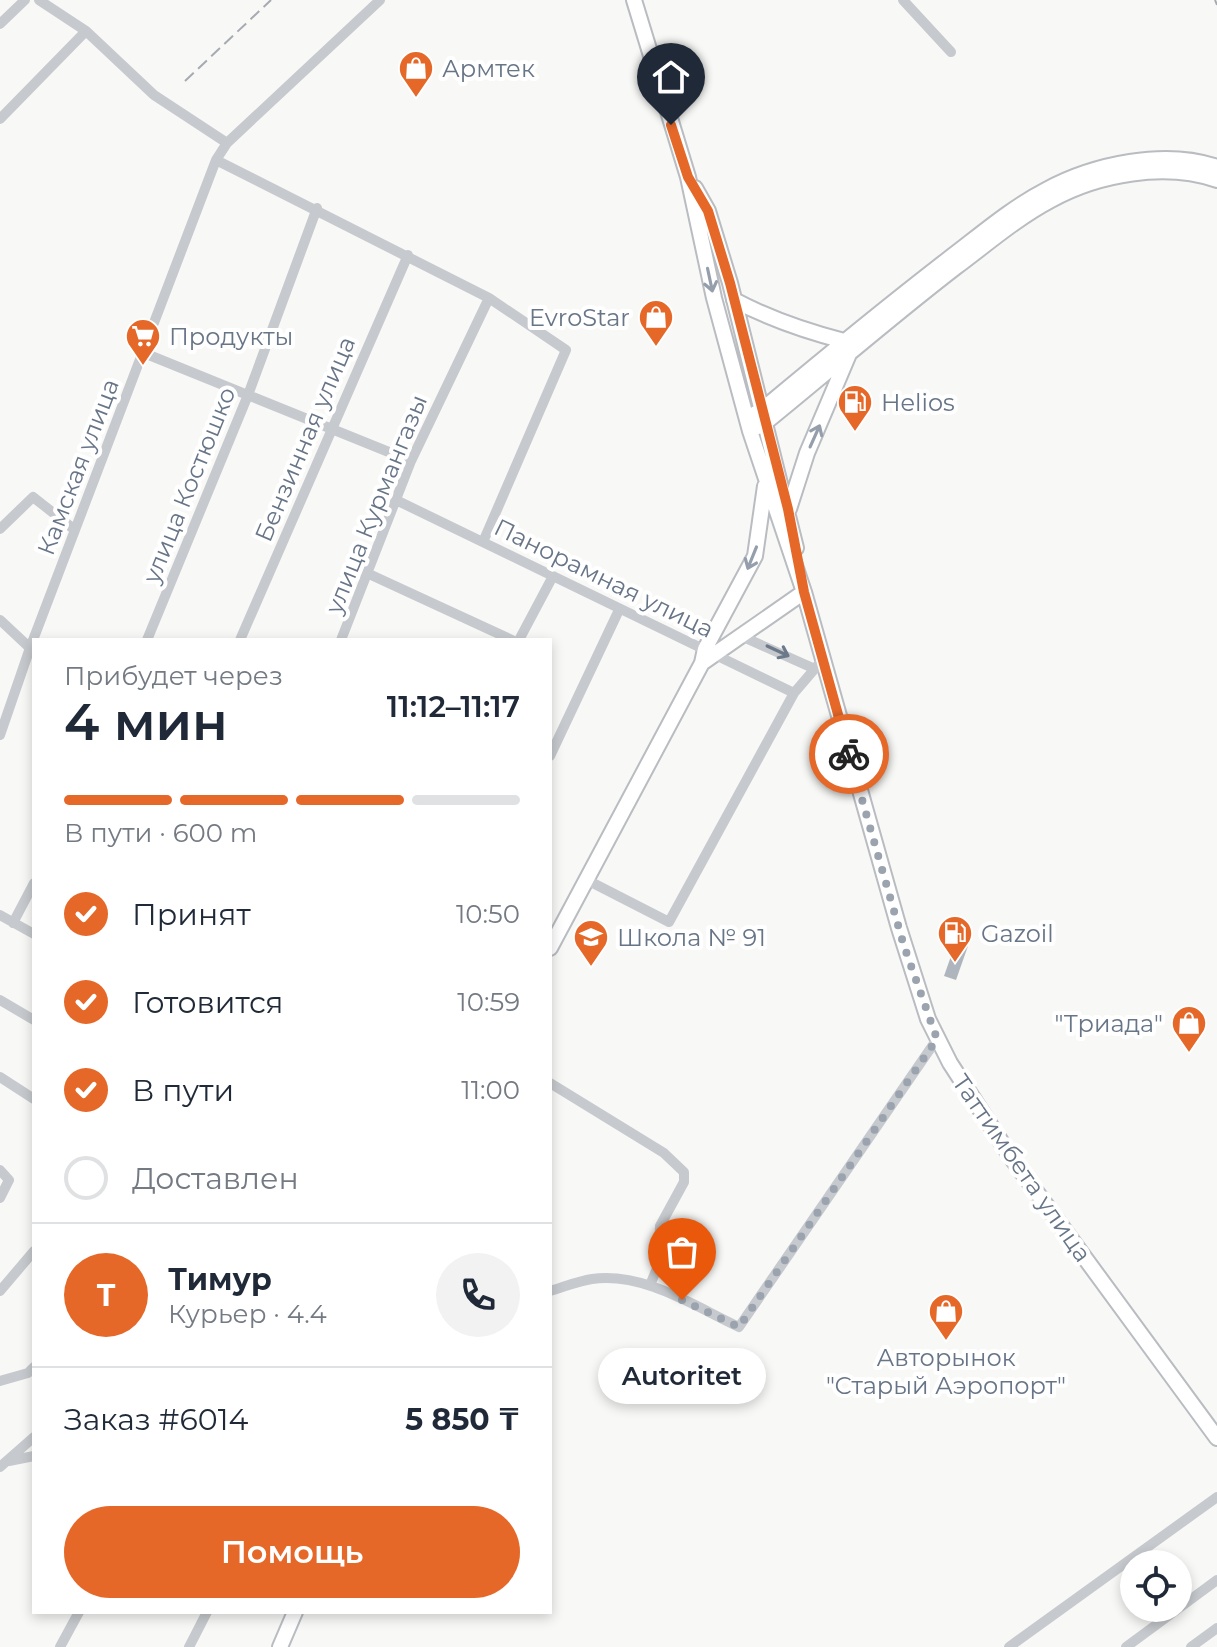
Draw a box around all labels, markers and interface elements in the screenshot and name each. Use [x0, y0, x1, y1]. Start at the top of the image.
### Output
pin [637, 43, 705, 125]
shop icon: Армтек [397, 49, 435, 99]
place label: Армтек [442, 54, 535, 83]
icon: home [649, 55, 693, 99]
one-way arrow [704, 267, 719, 293]
shop icon: EvroStar [637, 298, 675, 348]
place label: EvroStar [529, 303, 630, 332]
supermarket icon: Продукты [124, 317, 162, 367]
place label: Продукты [169, 322, 293, 351]
street label: Бензинная улица [249, 332, 361, 546]
street label: Камская улица [31, 375, 125, 559]
street label: улица Костюшко [136, 383, 242, 588]
fuel station icon: Helios [836, 383, 874, 433]
place label: Helios [881, 388, 955, 417]
street label: улица Курмангазы [318, 390, 433, 619]
one-way arrow [808, 424, 823, 448]
street label: Панорамная улица [490, 512, 718, 644]
one-way arrow [744, 545, 759, 570]
one-way arrow [766, 644, 790, 659]
text: Прибудет через [64, 660, 283, 692]
text: 11:12–11:17 [387, 688, 520, 725]
text: 4 мин [64, 690, 228, 753]
courier [809, 714, 889, 794]
icon: bike [827, 732, 871, 776]
text: В пути · 600 m [64, 817, 257, 849]
icon: check [64, 892, 108, 936]
text: Принят [132, 896, 251, 933]
text: 10:50 [456, 898, 520, 930]
fuel station icon: Gazoil [936, 914, 974, 964]
school or university icon: Школа № 91 [572, 918, 610, 968]
place label: Gazoil [981, 919, 1054, 948]
place label: Школа № 91 [617, 923, 766, 952]
icon: check [64, 980, 108, 1024]
text: Готовится [132, 984, 284, 1021]
text: 10:59 [457, 986, 520, 1018]
shop icon: "Триада" [1170, 1004, 1208, 1054]
place label: "Триада" [1055, 1009, 1163, 1038]
icon: check [64, 1068, 108, 1112]
street label: Таттимбета улица [946, 1069, 1098, 1267]
text: В пути [132, 1072, 234, 1109]
text: 11:00 [461, 1074, 520, 1106]
text: Доставлен [132, 1160, 299, 1197]
pin [648, 1218, 716, 1300]
icon: bag [660, 1230, 704, 1274]
button: phone [436, 1253, 520, 1337]
text: Тимур [168, 1261, 272, 1298]
text: Т [96, 1277, 116, 1314]
shop icon: Авторынок "Старый Аэропорт" [927, 1292, 965, 1342]
text: Курьер · 4.4 [168, 1298, 327, 1330]
place label: Авторынок "Старый Аэропорт" [826, 1343, 1066, 1400]
callout: Autoritet [598, 1348, 766, 1404]
text: Autoritet [622, 1360, 742, 1392]
text: Заказ #6014 [64, 1401, 248, 1438]
text: 5 850 ₸ [405, 1401, 520, 1438]
button: Помощь [64, 1506, 520, 1598]
map controls [1120, 1550, 1192, 1622]
button: locate [1120, 1550, 1192, 1622]

